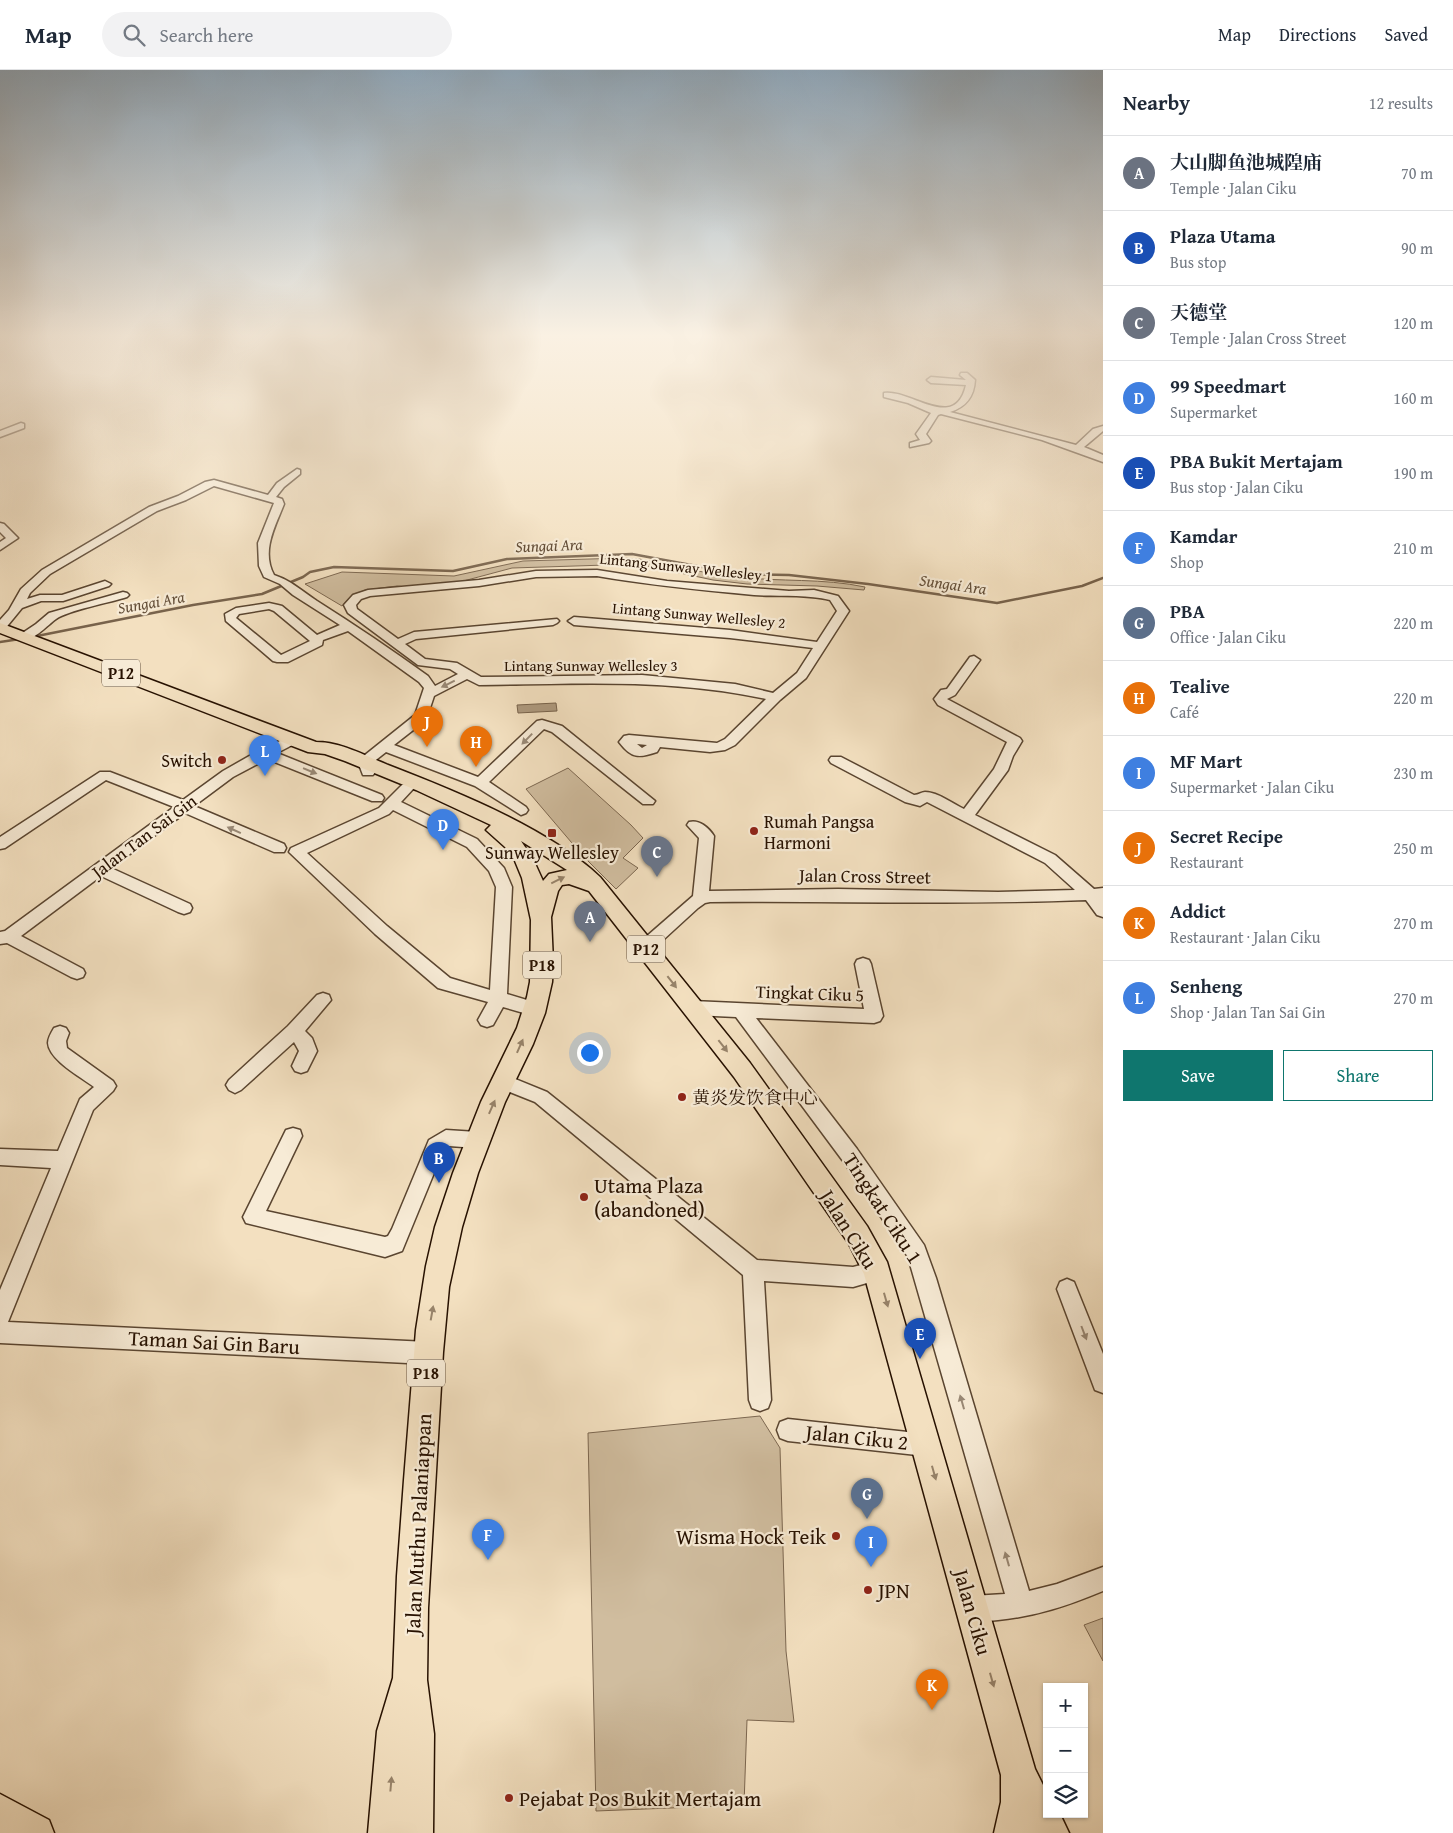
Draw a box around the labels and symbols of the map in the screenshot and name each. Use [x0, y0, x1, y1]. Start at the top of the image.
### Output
water label: Sungai Ara [515, 532, 584, 558]
street label: Lintang Sunway Wellesley 1 [599, 547, 773, 587]
water label: Sungai Ara [918, 567, 989, 601]
water label: Sungai Ara [116, 584, 187, 620]
street label: Lintang Sunway Wellesley 2 [612, 597, 786, 633]
street label: Lintang Sunway Wellesley 3 [504, 655, 678, 676]
road number: P12 [102, 660, 140, 686]
one-way arrow [441, 680, 455, 688]
pin: J [411, 706, 443, 747]
pin: H [460, 726, 492, 767]
one-way arrow [521, 733, 533, 745]
pin: L [249, 735, 281, 776]
place label: Switch [161, 747, 212, 774]
marker: Switch [216, 754, 228, 766]
one-way arrow [303, 767, 318, 775]
street label: Jalan Tan Sai Gin [84, 787, 202, 886]
place label: Rumah Pangsa Harmoni [764, 808, 875, 856]
pin: D [427, 809, 459, 850]
one-way arrow [227, 825, 241, 833]
marker: Rumah Pangsa Harmoni [748, 825, 760, 837]
marker: Sunway Wellesley [546, 827, 558, 839]
pin: C [641, 836, 673, 877]
place label: Sunway Wellesley [485, 839, 619, 866]
street label: Jalan Cross Street [797, 861, 932, 891]
one-way arrow [550, 876, 565, 884]
pin: A [574, 901, 606, 942]
road number: P12 [627, 936, 665, 962]
road number: P18 [523, 952, 561, 978]
one-way arrow [667, 975, 678, 988]
street label: Tingkat Ciku 5 [755, 978, 865, 1008]
one-way arrow [516, 1039, 524, 1053]
your location [577, 1040, 603, 1066]
one-way arrow [718, 1040, 728, 1053]
place label: 黄炎发饮食中心 [692, 1084, 818, 1111]
marker: 黄炎发饮食中心 [676, 1091, 688, 1103]
one-way arrow [488, 1100, 496, 1114]
pin: B [423, 1142, 455, 1183]
street label: Tingkat Ciku 1 [836, 1146, 930, 1270]
place label: Utama Plaza (abandoned) [594, 1170, 705, 1225]
street label: Jalan Ciku [811, 1181, 886, 1275]
marker: Utama Plaza (abandoned) [578, 1191, 590, 1203]
one-way arrow [882, 1292, 890, 1307]
one-way arrow [429, 1304, 437, 1320]
pin: E [904, 1318, 936, 1359]
street label: Taman Sai Gin Baru [128, 1322, 301, 1362]
one-way arrow [1081, 1325, 1088, 1340]
road number: P18 [407, 1360, 445, 1386]
one-way arrow [958, 1395, 966, 1410]
street label: Jalan Muthu Palaniappan [397, 1412, 439, 1638]
street label: Jalan Ciku 2 [801, 1416, 910, 1458]
one-way arrow [931, 1465, 939, 1480]
pin: G [851, 1478, 883, 1519]
pin: F [472, 1519, 504, 1560]
place label: Wisma Hock Teik [676, 1521, 826, 1552]
pin: I [855, 1526, 887, 1567]
marker: Wisma Hock Teik [830, 1530, 842, 1542]
one-way arrow [1003, 1551, 1011, 1566]
street label: Jalan Ciku [945, 1562, 1000, 1659]
place label: JPN [875, 1575, 910, 1606]
marker: JPN [862, 1584, 874, 1596]
pin: K [916, 1669, 948, 1710]
one-way arrow [989, 1672, 997, 1687]
one-way arrow [387, 1776, 395, 1792]
place label: Pejabat Pos Bukit Mertajam [519, 1783, 761, 1814]
marker: Pejabat Pos Bukit Mertajam [503, 1792, 515, 1804]

